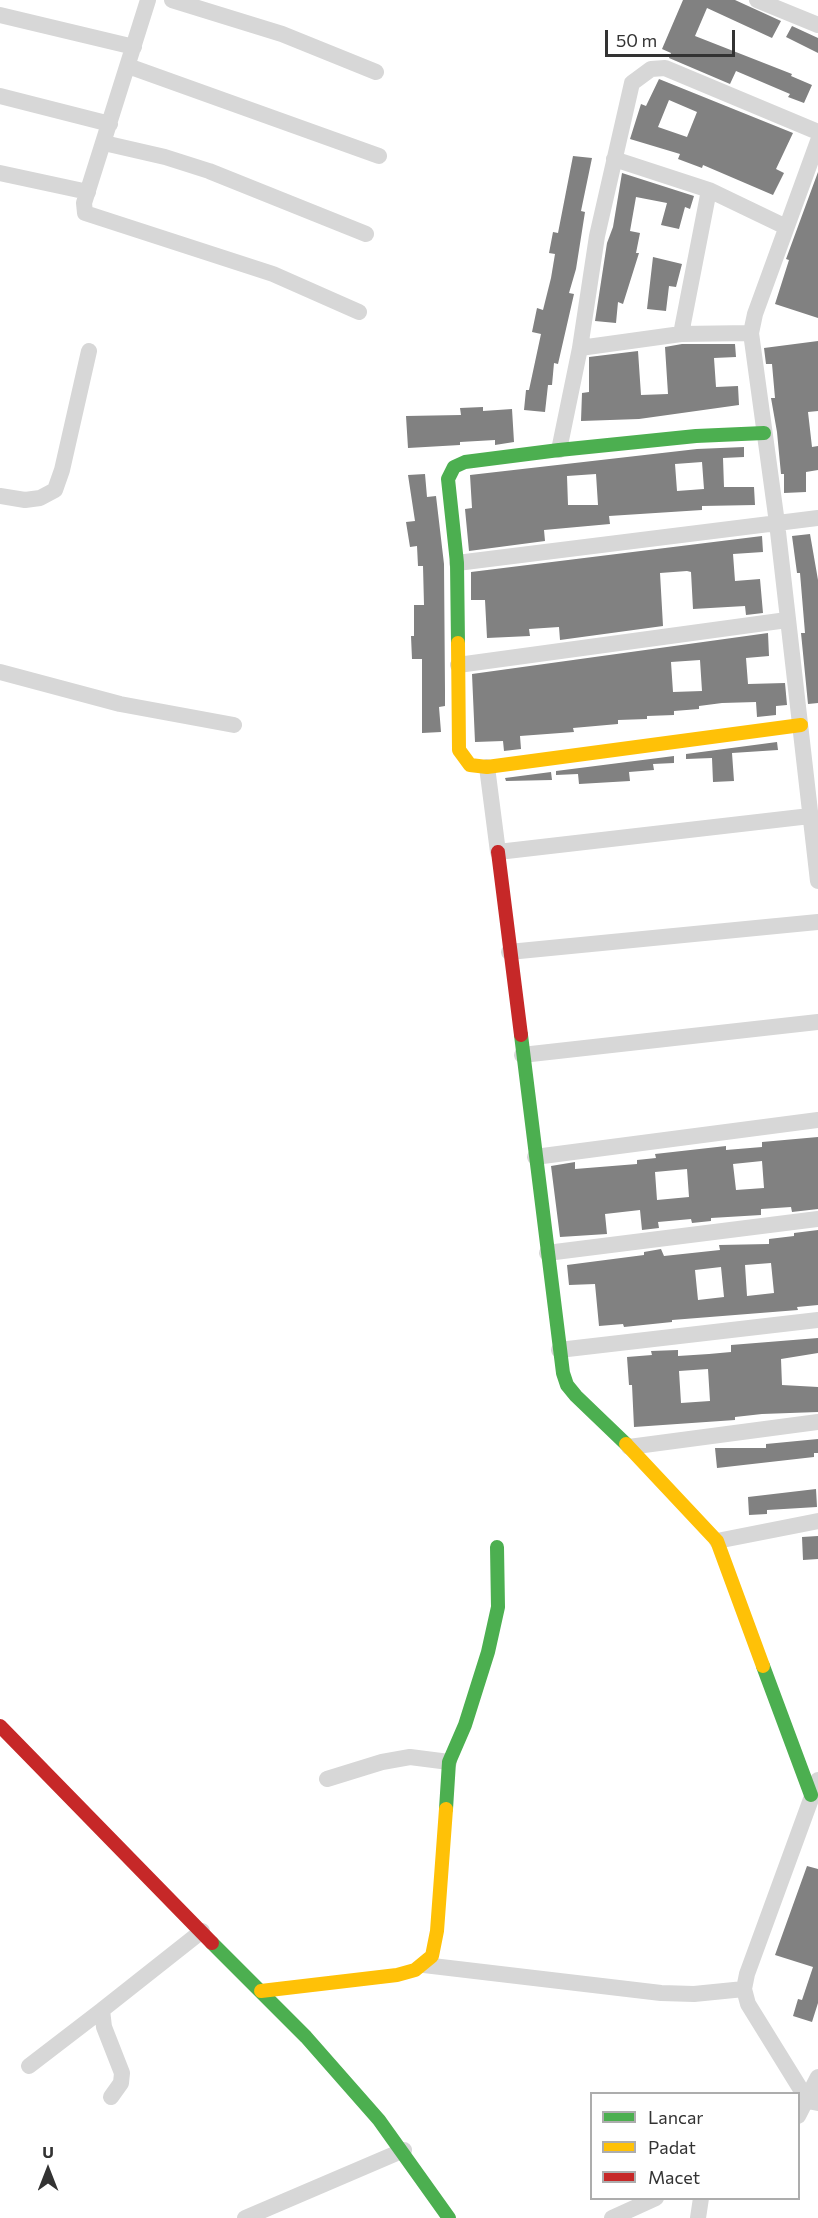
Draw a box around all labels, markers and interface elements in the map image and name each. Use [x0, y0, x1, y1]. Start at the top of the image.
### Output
scale bar [608, 18, 738, 56]
text: 50 m [616, 29, 657, 51]
legend [590, 2092, 800, 2200]
text: Lancar [648, 2106, 704, 2128]
text: Padat [648, 2136, 696, 2158]
north arrow [18, 2140, 78, 2200]
text: U [42, 2142, 54, 2161]
text: Macet [648, 2166, 700, 2188]

